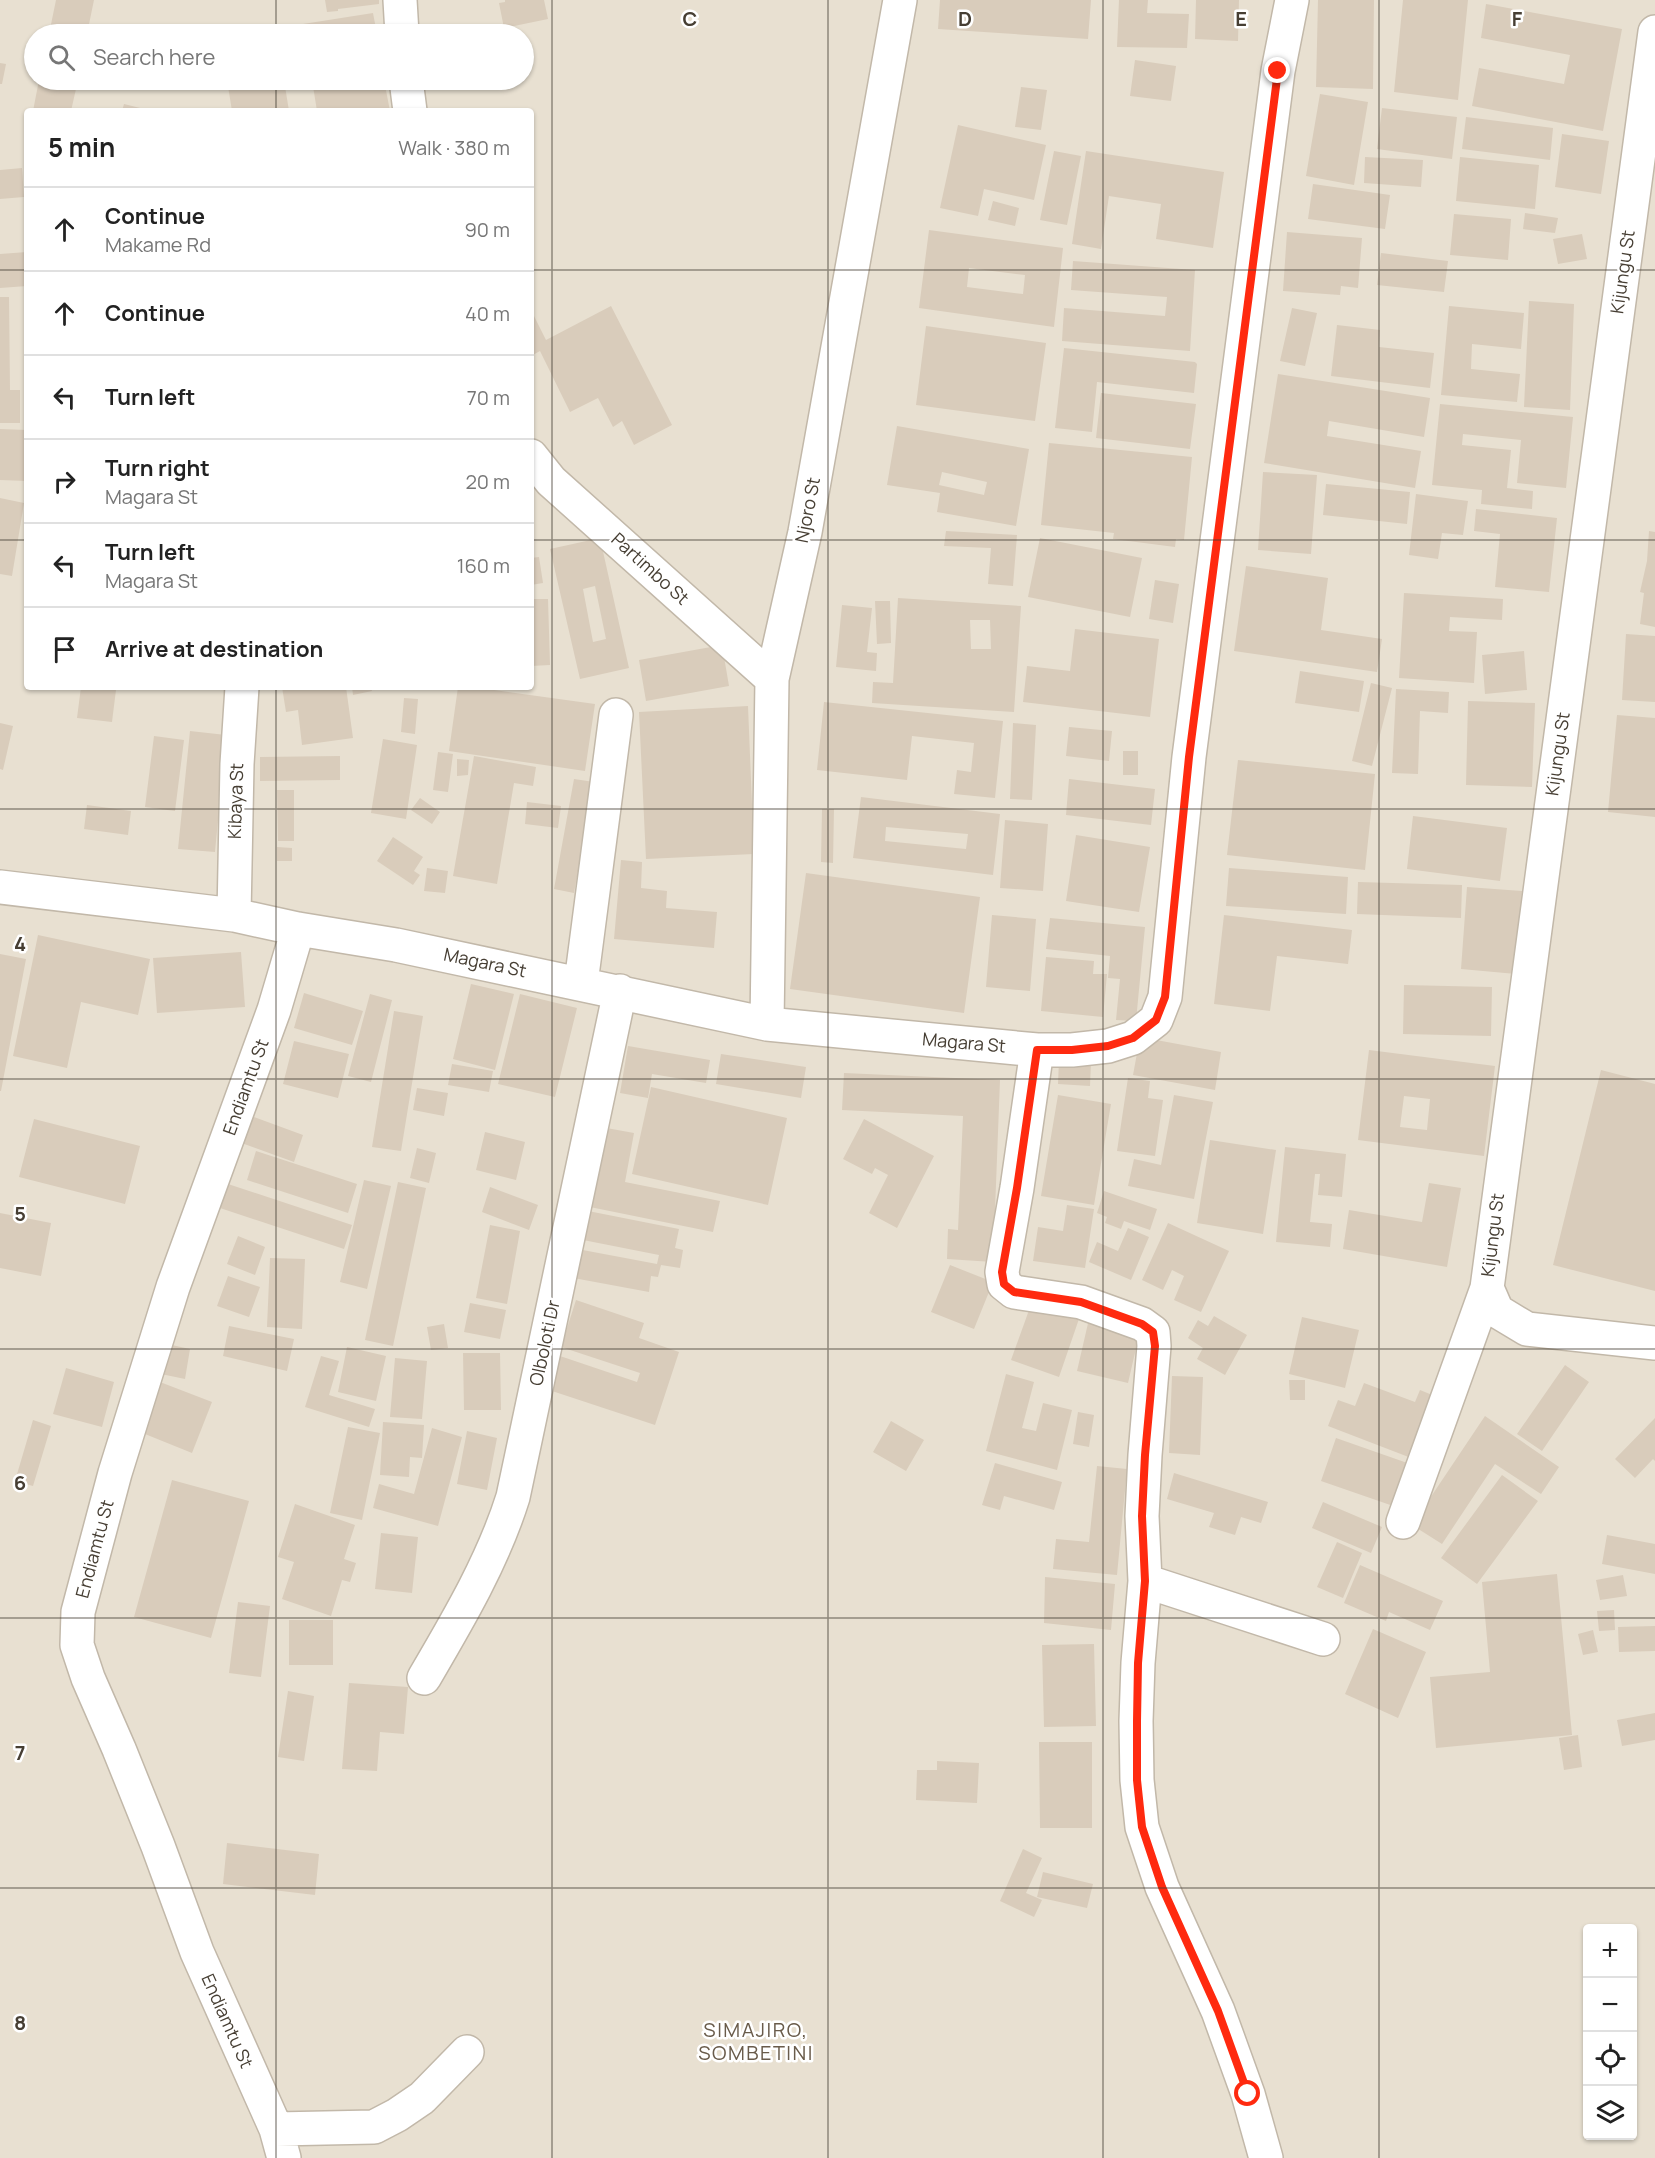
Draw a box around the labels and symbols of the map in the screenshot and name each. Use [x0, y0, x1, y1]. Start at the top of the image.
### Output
text: C [683, 5, 697, 32]
text: D [958, 5, 972, 32]
text: E [1235, 5, 1247, 32]
text: F [1512, 5, 1523, 32]
route end [1264, 57, 1290, 83]
street label: Kijungu St [1604, 229, 1640, 315]
street label: Njoro St [789, 475, 825, 545]
street label: Partimbo St [607, 527, 695, 610]
street label: Kijungu St [1539, 711, 1575, 797]
street label: Kibaya St [222, 763, 248, 839]
text: 4 [14, 930, 26, 957]
street label: Magara St [442, 942, 529, 982]
street label: Magara St [921, 1026, 1007, 1058]
street label: Endiamtu St [217, 1035, 274, 1138]
street label: Kijungu St [1475, 1192, 1509, 1278]
text: 5 [14, 1200, 26, 1227]
street label: Olboloti Dr [523, 1297, 565, 1388]
text: 6 [14, 1469, 26, 1496]
street label: Endiamtu St [69, 1497, 119, 1601]
text: 7 [15, 1739, 25, 1766]
street label: Endiamtu St [196, 1970, 259, 2072]
text: 8 [14, 2009, 26, 2036]
district label: SIMAJIRO, SOMBETINI [698, 2016, 814, 2066]
route start [1234, 2080, 1260, 2106]

